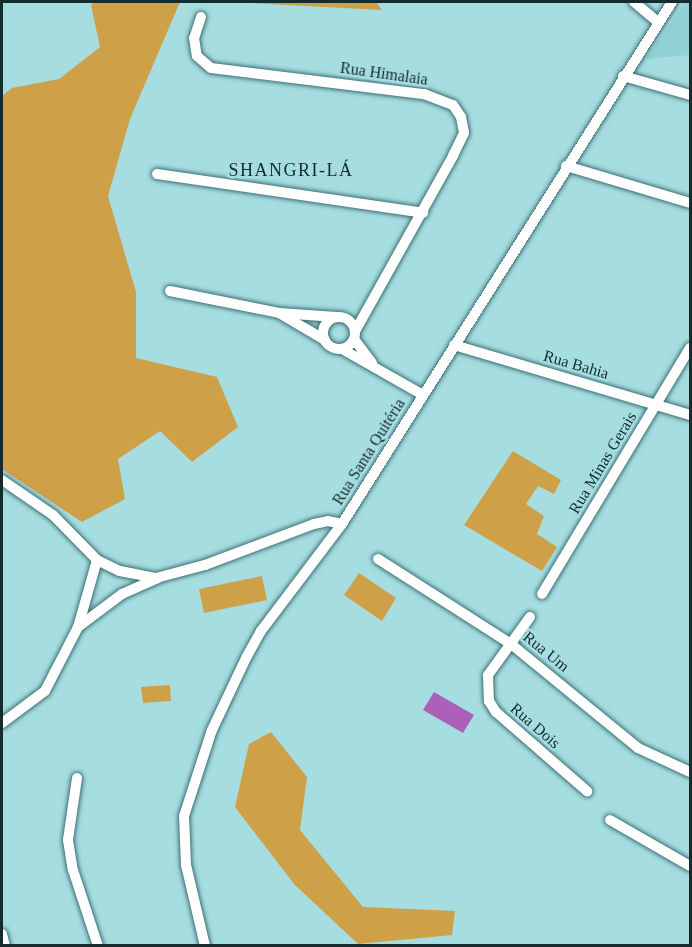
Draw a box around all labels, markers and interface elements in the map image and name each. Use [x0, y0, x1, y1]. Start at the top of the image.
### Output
street label: Rua Himalaia [339, 58, 429, 90]
district label: SHANGRI-LÁ [229, 159, 353, 181]
street label: Rua Bahia [541, 347, 611, 383]
street label: Rua Santa Quitéria [329, 395, 409, 509]
street label: Rua Minas Gerais [565, 409, 641, 517]
street label: Rua Um [519, 628, 573, 676]
street label: Rua Dois [506, 699, 564, 753]

